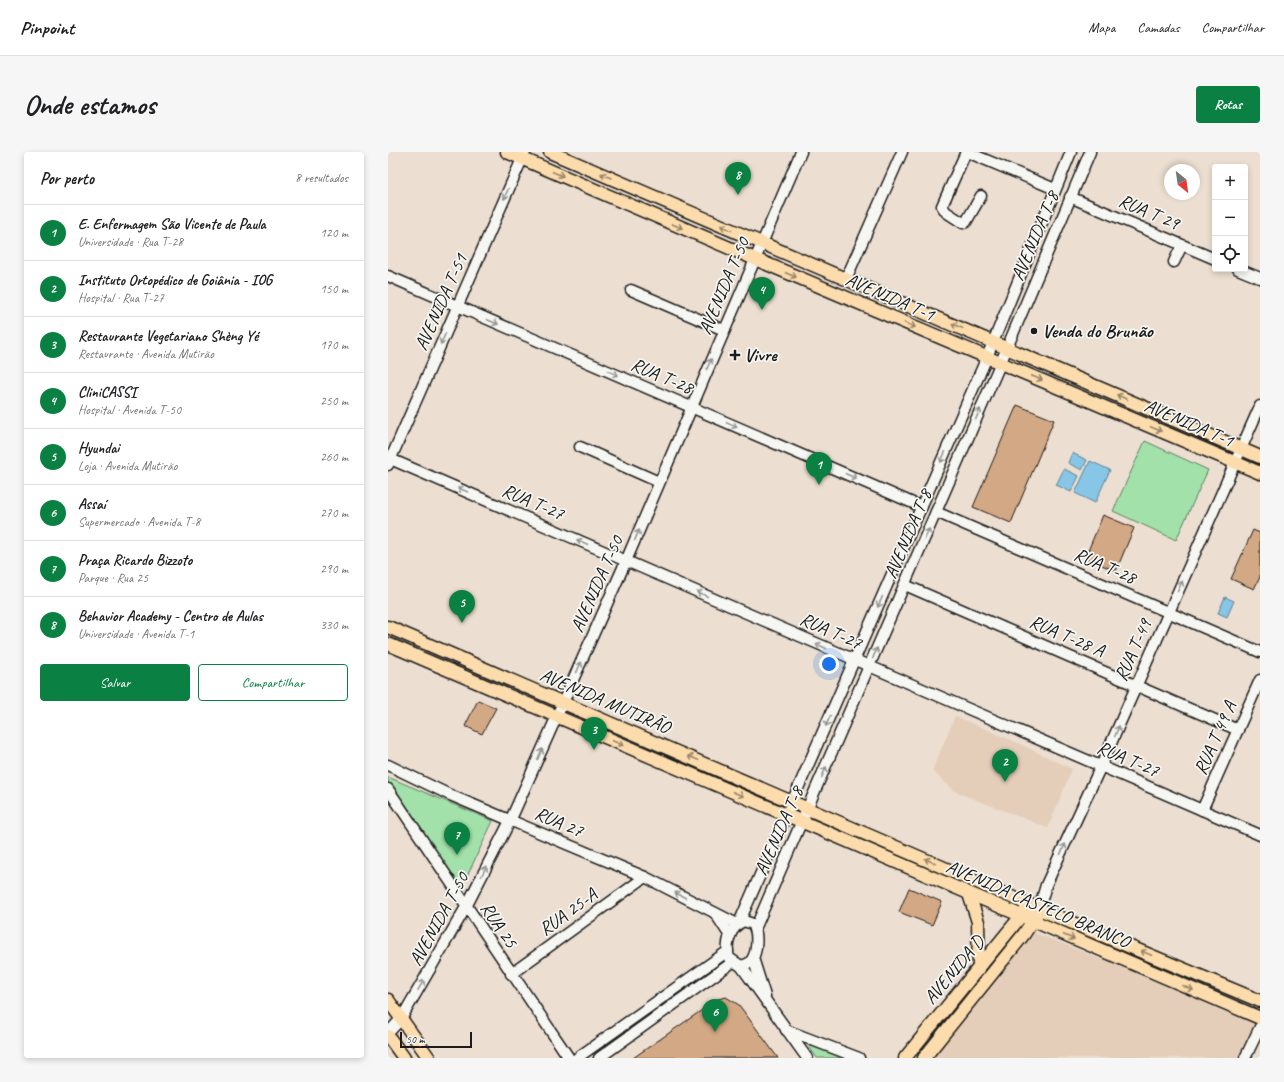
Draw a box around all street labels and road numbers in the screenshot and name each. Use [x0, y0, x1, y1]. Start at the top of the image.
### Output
street label: AVENIDA T-8 [1005, 186, 1065, 284]
street label: RUA T 29 [1115, 189, 1184, 236]
street label: AVENIDA T-50 [693, 233, 756, 338]
street label: AVENIDA T-51 [409, 249, 474, 354]
street label: AVENIDA T-1 [842, 267, 940, 327]
street label: RUA T-28 [627, 352, 699, 401]
street label: AVENIDA T-1 [1141, 393, 1239, 453]
street label: RUA T-27 [498, 478, 569, 526]
street label: AVENIDA T-8 [878, 484, 938, 582]
street label: AVENIDA T-50 [565, 531, 630, 636]
street label: RUA T-28 [1070, 542, 1142, 591]
street label: RUA T-27 [796, 607, 867, 656]
street label: RUA T-28 A [1026, 609, 1110, 663]
street label: RUA T-49 [1109, 614, 1158, 685]
street label: AVENIDA MUTIRÃO [536, 663, 676, 740]
street label: RUA T 49 A [1188, 696, 1242, 778]
street label: RUA T-27 [1093, 735, 1164, 783]
street label: AVENIDA T-8 [749, 781, 810, 879]
street label: RUA 27 [531, 801, 588, 843]
street label: AVENIDA CASTELO BRANCO [943, 854, 1136, 955]
street label: AVENIDA T-50 [404, 867, 475, 970]
street label: RUA 25-A [534, 882, 603, 941]
street label: RUA 25 [475, 897, 524, 954]
street label: AVENIDA D [918, 929, 991, 1009]

